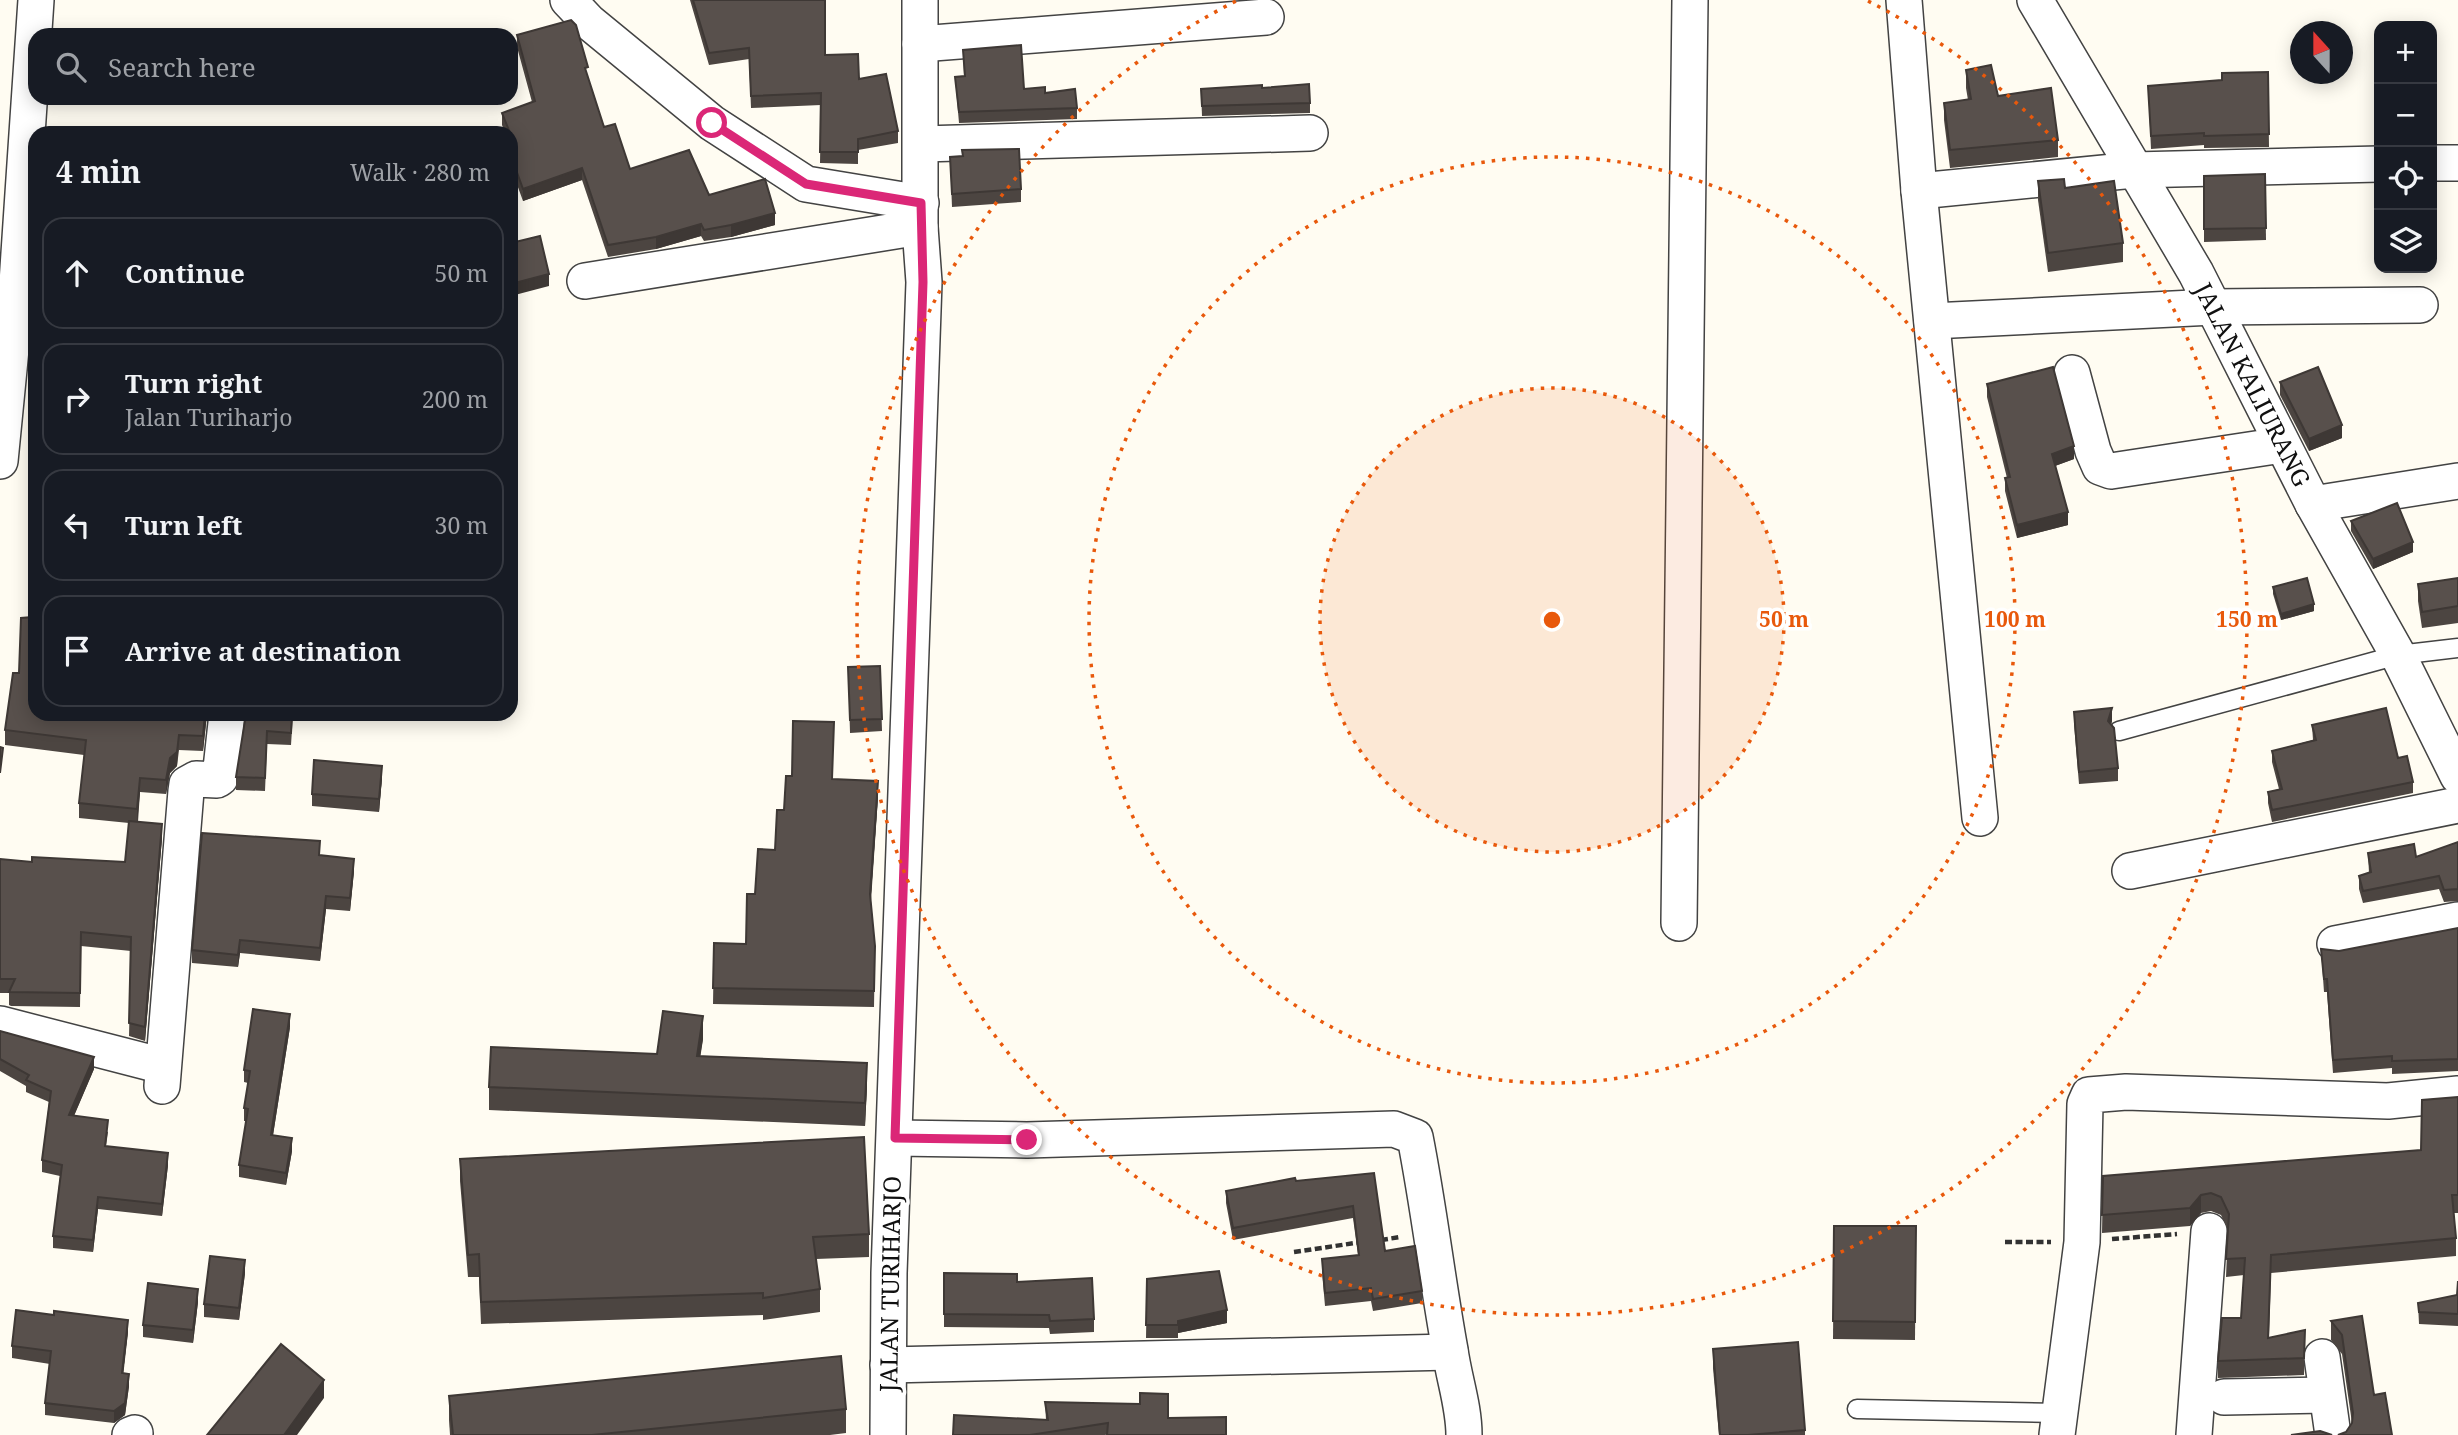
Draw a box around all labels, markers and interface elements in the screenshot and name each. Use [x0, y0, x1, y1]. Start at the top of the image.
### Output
north arrow [2290, 21, 2353, 84]
map controls [2374, 21, 2437, 273]
button: + [2374, 21, 2437, 84]
search box [28, 28, 518, 105]
icon: search [52, 48, 90, 86]
text: Search here [108, 49, 256, 85]
button: − [2374, 84, 2437, 147]
route start [696, 107, 727, 138]
button: locate [2374, 147, 2437, 210]
text: 4 min [56, 151, 141, 192]
text: Walk · 280 m [350, 156, 490, 188]
button: layers [2374, 210, 2437, 273]
icon: ahead [58, 254, 96, 292]
text: Continue [125, 255, 245, 291]
text: 50 m [435, 257, 488, 289]
street label: JALAN KALIURANG [2187, 276, 2319, 492]
text: Turn right [125, 365, 262, 401]
icon: right [58, 380, 96, 418]
text: 200 m [422, 383, 488, 415]
text: Jalan Turiharjo [125, 401, 293, 433]
icon: left [58, 506, 96, 544]
text: Turn left [125, 507, 242, 543]
text: 30 m [435, 509, 488, 541]
text: 50 m [1759, 605, 1809, 633]
text: 100 m [1984, 605, 2046, 633]
text: 150 m [2216, 605, 2278, 633]
centre of rings [1540, 608, 1564, 632]
icon: arrive [58, 632, 96, 670]
text: Arrive at destination [125, 633, 401, 669]
route end [1011, 1124, 1042, 1155]
street label: JALAN TURIHARJO [871, 1175, 908, 1393]

